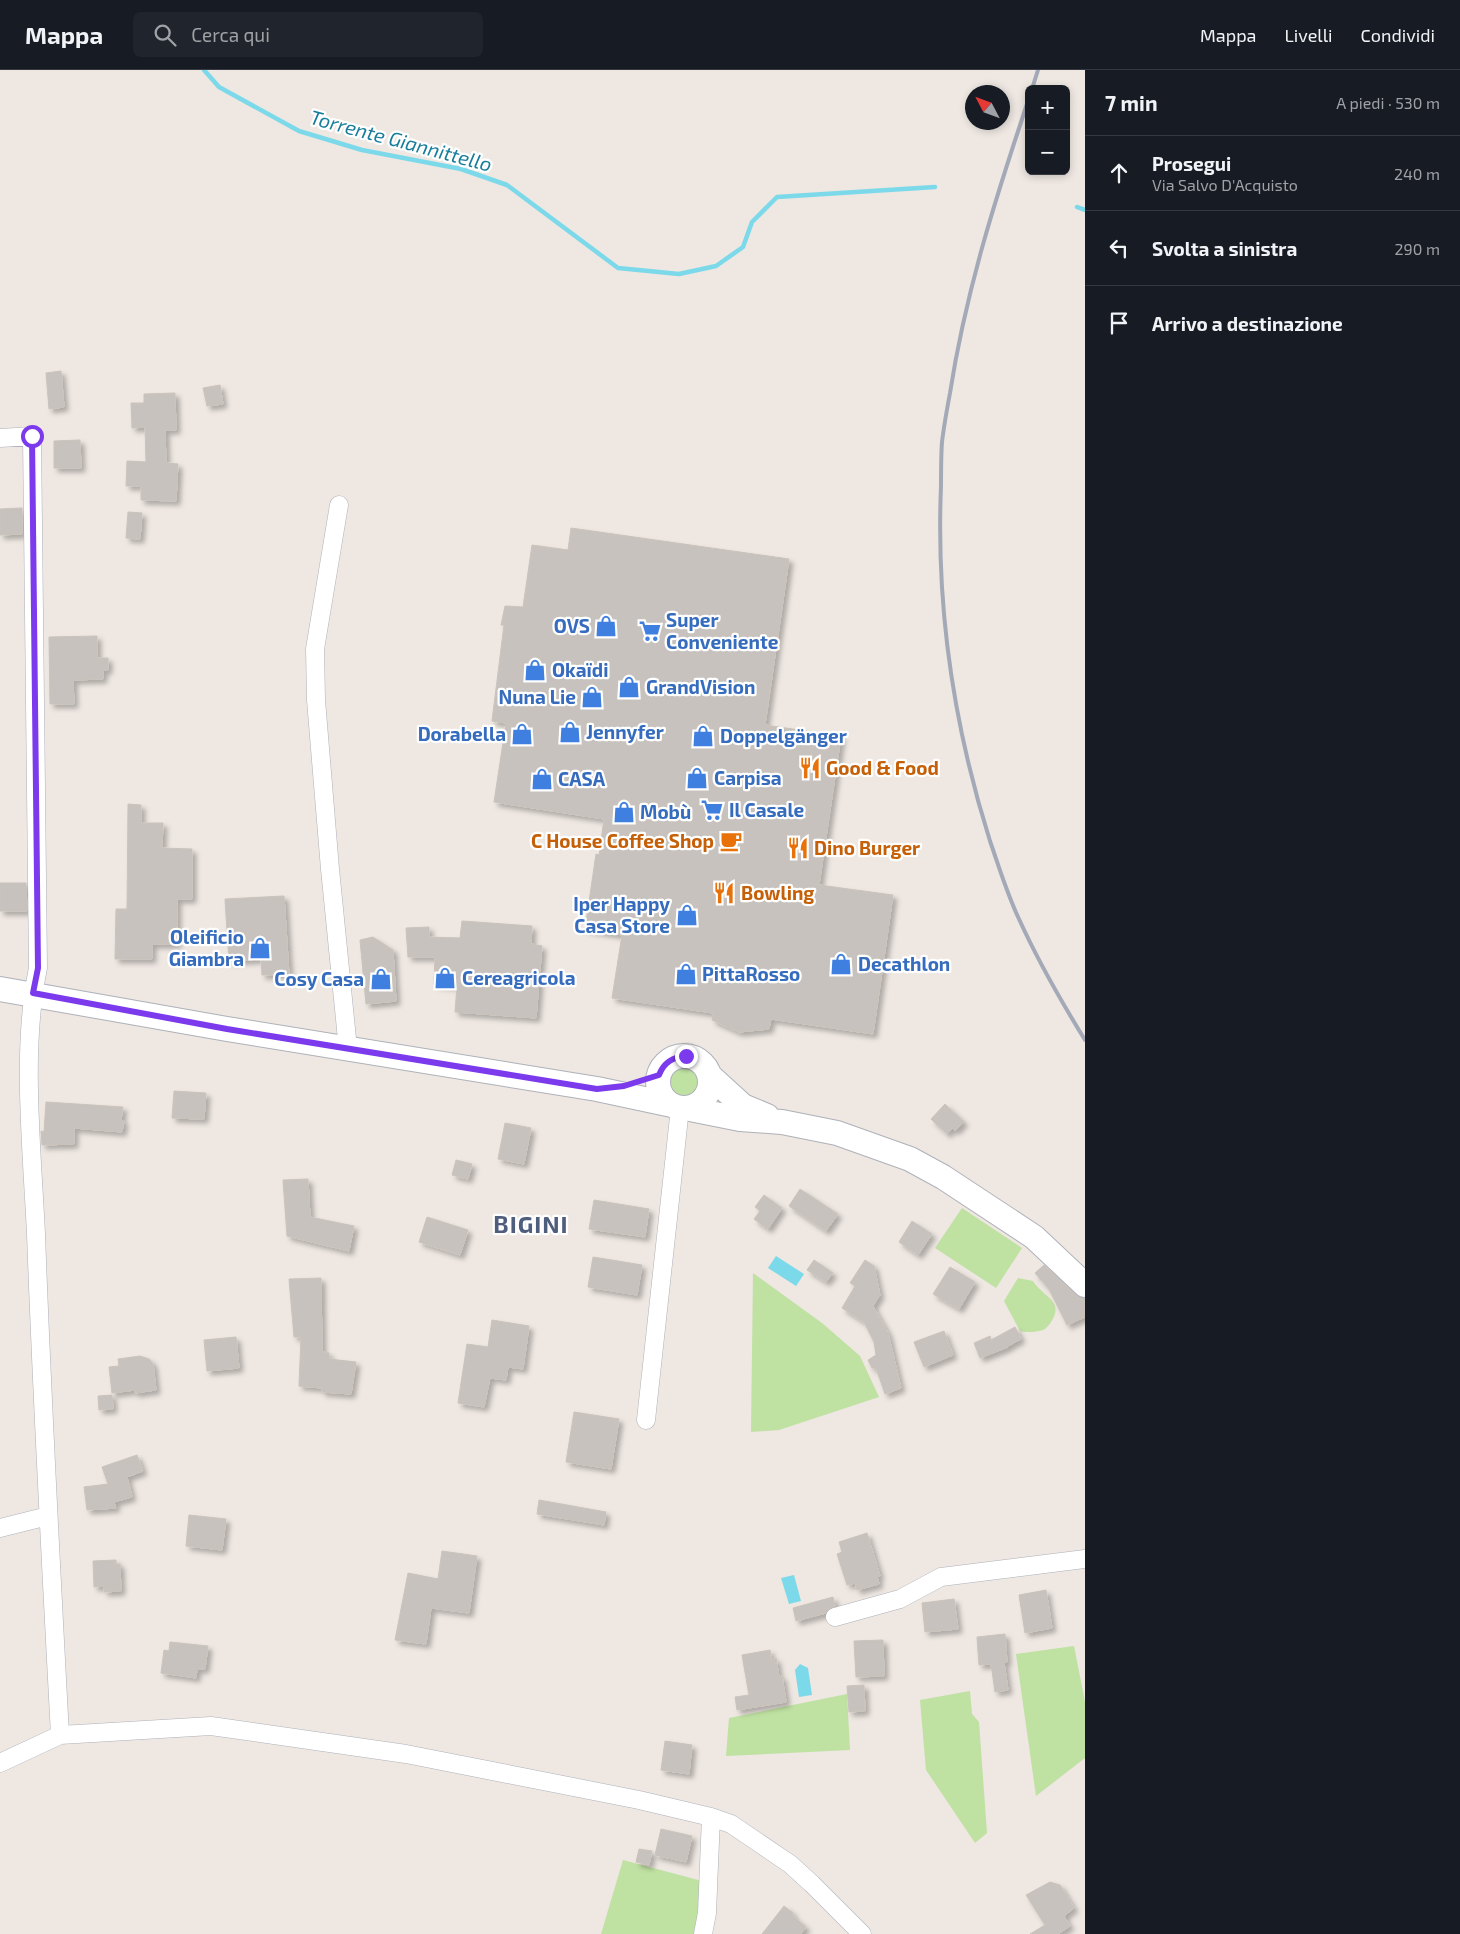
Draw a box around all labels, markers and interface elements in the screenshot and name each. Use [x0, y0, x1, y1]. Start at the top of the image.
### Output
search box [133, 12, 483, 57]
text: Mappa [25, 20, 103, 49]
icon: search [151, 21, 179, 49]
text: Cerca qui [191, 23, 270, 46]
text: Mappa [1200, 24, 1257, 46]
text: Livelli [1285, 24, 1332, 46]
text: Condividi [1360, 24, 1435, 46]
north arrow [965, 85, 1010, 130]
map controls [1025, 85, 1070, 175]
button: + [1025, 85, 1070, 130]
text: 7 min [1105, 90, 1158, 115]
text: A piedi · 530 m [1336, 93, 1440, 112]
water label: Torrente Giannittello [308, 104, 495, 176]
button: − [1025, 130, 1070, 175]
text: Prosegui [1152, 152, 1231, 175]
icon: ahead [1105, 159, 1133, 187]
text: 240 m [1394, 164, 1440, 183]
text: Via Salvo D'Acquisto [1152, 175, 1298, 194]
icon: left [1105, 234, 1133, 262]
text: Svolta a sinistra [1152, 237, 1297, 260]
text: 290 m [1395, 239, 1440, 258]
icon: arrive [1105, 309, 1133, 337]
text: Arrivo a destinazione [1152, 312, 1343, 335]
route start [21, 425, 44, 448]
place label: Super Conveniente [666, 608, 779, 653]
shop icon: OVS [593, 613, 619, 639]
place label: OVS [554, 614, 590, 637]
supermarket icon: Super Conveniente [637, 618, 663, 644]
shop icon: Okaïdi [522, 657, 548, 683]
place label: Okaïdi [552, 658, 608, 681]
shop icon: GrandVision [616, 674, 642, 700]
place label: GrandVision [646, 675, 755, 698]
shop icon: Nuna Lie [579, 684, 605, 710]
place label: Nuna Lie [499, 685, 576, 708]
shop icon: Jennyfer [557, 719, 583, 745]
place label: Jennyfer [586, 720, 664, 744]
shop icon: Dorabella [509, 721, 535, 747]
place label: Dorabella [418, 722, 506, 745]
shop icon: Doppelgänger [690, 723, 716, 749]
place label: Doppelgänger [720, 724, 847, 747]
restaurant icon: Good & Food [797, 755, 823, 781]
place label: Good & Food [826, 756, 939, 779]
shop icon: Carpisa [684, 765, 710, 791]
shop icon: CASA [529, 766, 555, 792]
place label: Carpisa [714, 766, 782, 789]
place label: CASA [558, 767, 606, 790]
supermarket icon: Il Casale [699, 797, 725, 823]
place label: Il Casale [729, 798, 805, 821]
shop icon: Mobù [611, 799, 637, 825]
place label: Mobù [640, 800, 691, 823]
cafe icon: C House Coffee Shop [718, 828, 744, 854]
place label: C House Coffee Shop [531, 829, 714, 852]
restaurant icon: Dino Burger [785, 835, 811, 861]
place label: Dino Burger [814, 836, 920, 859]
restaurant icon: Bowling [711, 880, 737, 906]
place label: Bowling [741, 881, 814, 904]
place label: Iper Happy Casa Store [573, 892, 670, 937]
shop icon: Iper Happy Casa Store [674, 902, 700, 928]
place label: Oleificio Giambra [169, 925, 244, 970]
shop icon: Oleificio Giambra [247, 935, 273, 961]
shop icon: Decathlon [828, 951, 854, 977]
place label: Decathlon [858, 952, 950, 975]
shop icon: PittaRosso [673, 961, 699, 987]
place label: PittaRosso [702, 962, 800, 985]
shop icon: Cereagricola [432, 965, 458, 991]
shop icon: Cosy Casa [368, 966, 394, 992]
place label: Cereagricola [462, 966, 576, 989]
place label: Cosy Casa [274, 967, 364, 991]
route end [675, 1045, 698, 1068]
district label: BIGINI [493, 1209, 569, 1238]

